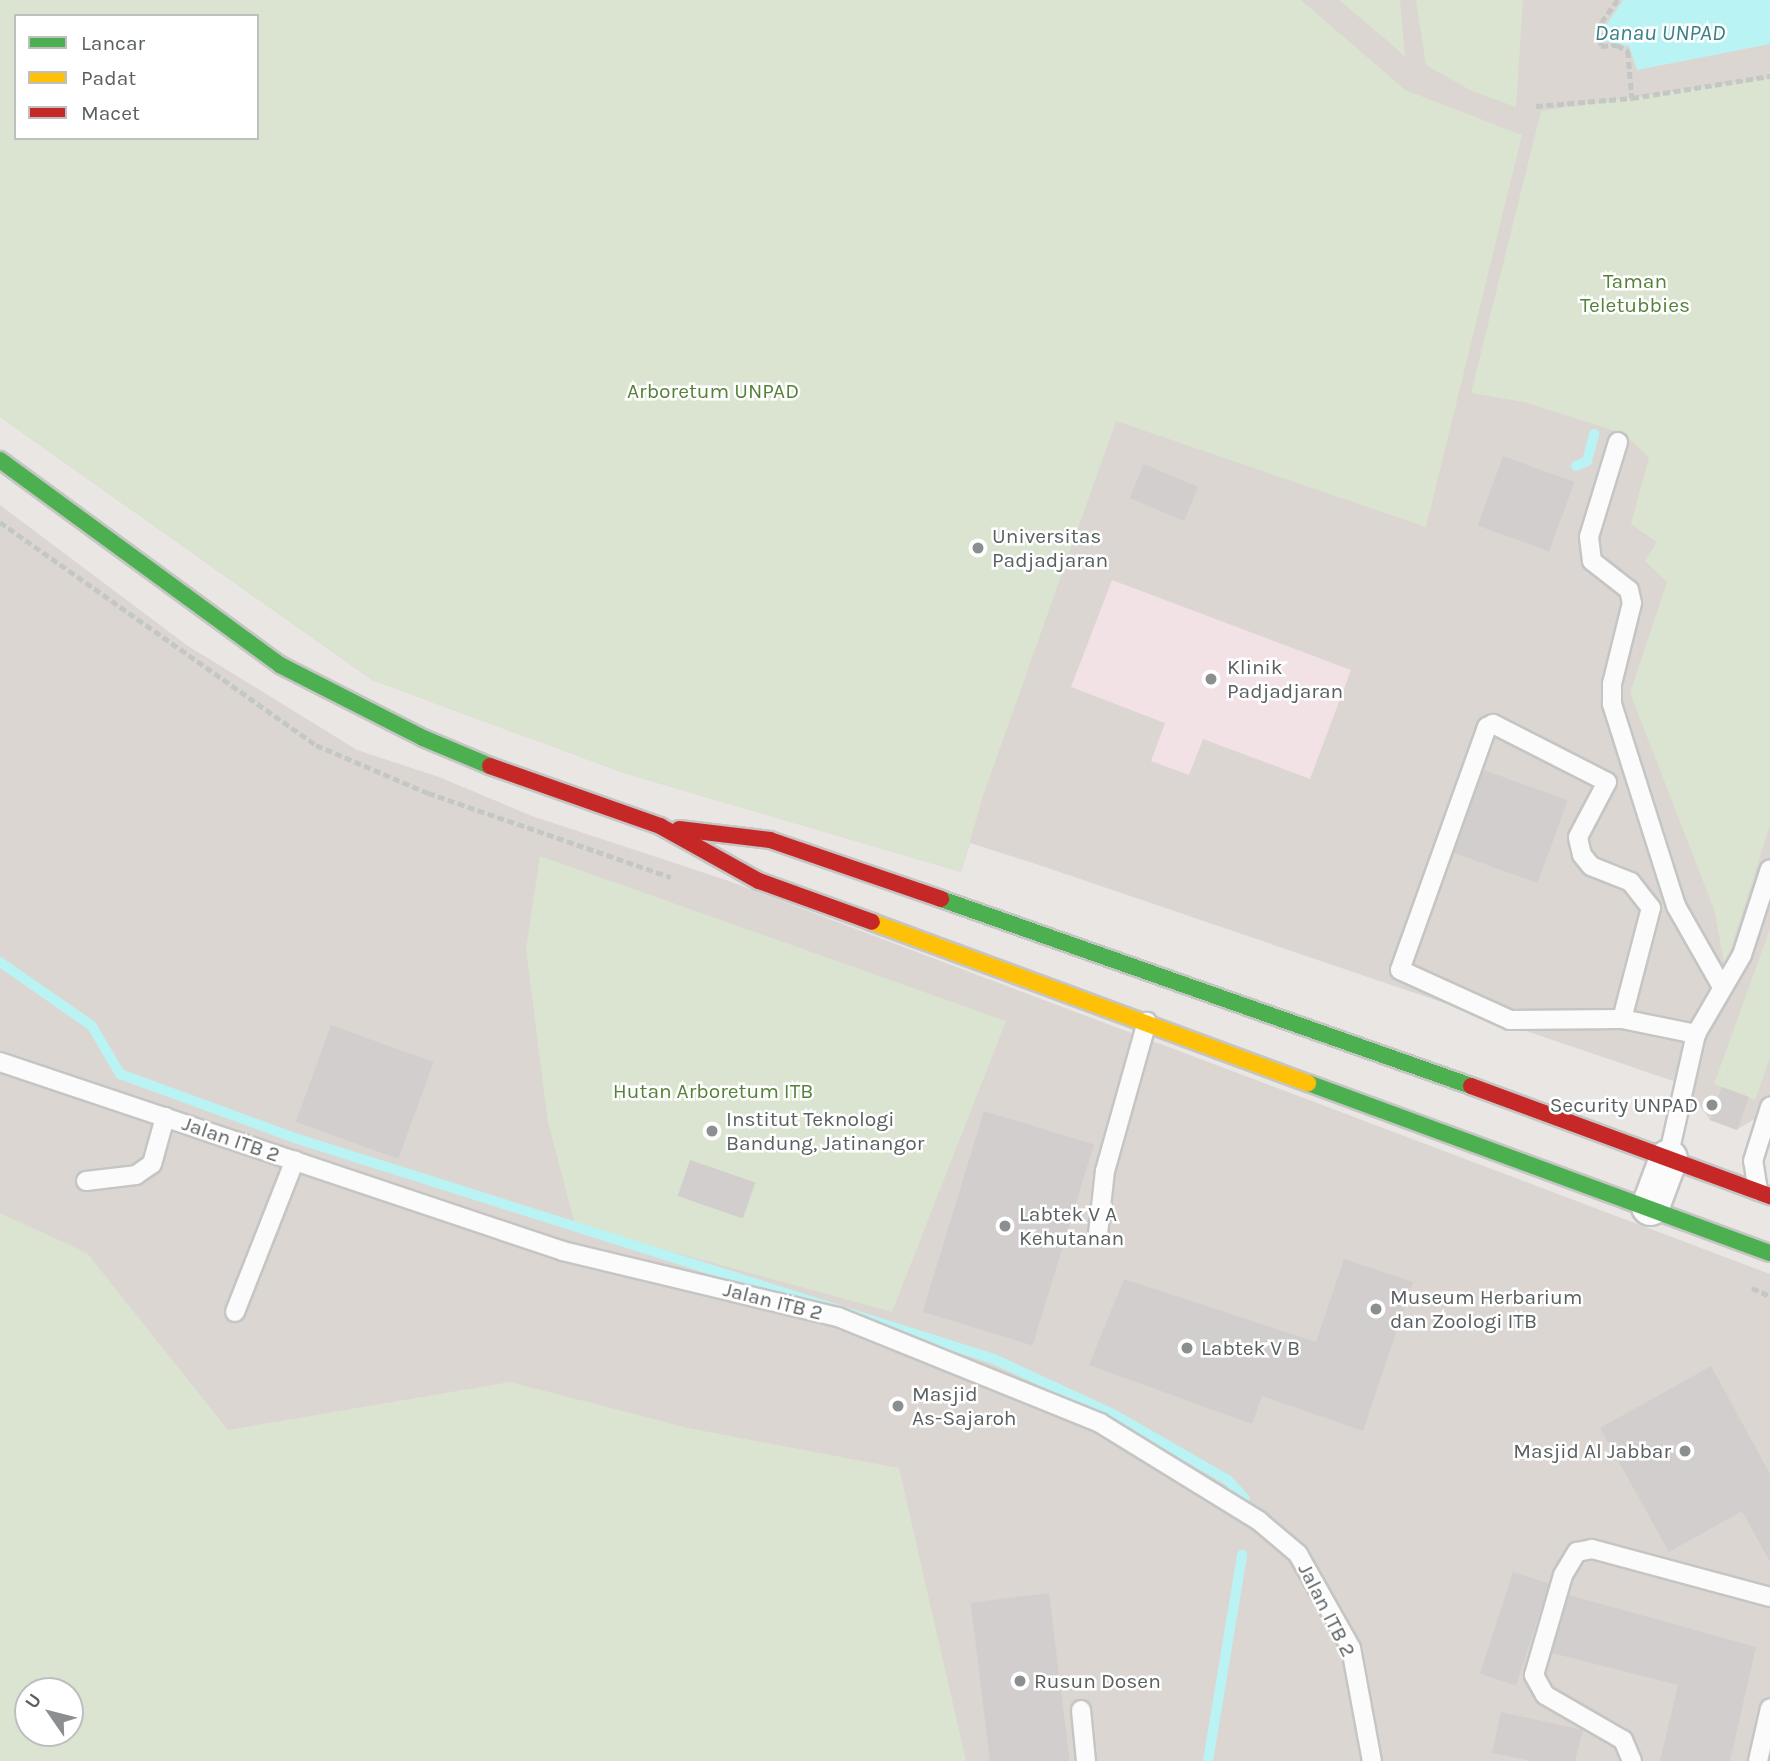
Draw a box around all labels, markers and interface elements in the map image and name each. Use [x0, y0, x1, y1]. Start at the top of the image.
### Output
legend [14, 14, 259, 140]
water label: Danau UNPAD [1595, 19, 1725, 47]
text: Lancar [81, 31, 145, 55]
text: Padat [81, 66, 136, 90]
text: Macet [81, 101, 140, 125]
park label: Taman Teletubbies [1580, 268, 1690, 318]
park label: Arboretum UNPAD [627, 378, 799, 404]
place label: Universitas Padjadjaran [992, 523, 1108, 573]
marker: Universitas Padjadjaran [970, 540, 986, 556]
place label: Klinik Padjadjaran [1227, 654, 1343, 704]
marker: Klinik Padjadjaran [1201, 669, 1221, 689]
park label: Hutan Arboretum ITB [613, 1078, 813, 1104]
place label: Security UNPAD [1550, 1092, 1698, 1118]
marker: Security UNPAD [1704, 1097, 1720, 1113]
place label: Institut Teknologi Bandung, Jatinangor [726, 1106, 924, 1156]
street label: Jalan ITB 2 [179, 1111, 283, 1167]
marker: Institut Teknologi Bandung, Jatinangor [704, 1123, 720, 1139]
place label: Labtek V A Kehutanan [1019, 1201, 1124, 1251]
marker: Labtek V A Kehutanan [997, 1218, 1013, 1234]
street label: Jalan ITB 2 [721, 1276, 825, 1326]
place label: Museum Herbarium dan Zoologi ITB [1390, 1284, 1582, 1334]
marker: Museum Herbarium dan Zoologi ITB [1368, 1301, 1384, 1317]
place label: Labtek V B [1201, 1335, 1300, 1361]
marker: Labtek V B [1179, 1340, 1195, 1356]
place label: Masjid As-Sajaroh [912, 1381, 1017, 1431]
marker: Masjid As-Sajaroh [890, 1398, 906, 1414]
place label: Masjid Al Jabbar [1513, 1438, 1671, 1464]
marker: Masjid Al Jabbar [1677, 1443, 1693, 1459]
street label: Jalan ITB 2 [1293, 1559, 1361, 1661]
place label: Rusun Dosen [1034, 1668, 1161, 1694]
marker: Rusun Dosen [1012, 1673, 1028, 1689]
north arrow [14, 1677, 84, 1747]
text: U [21, 1689, 46, 1713]

